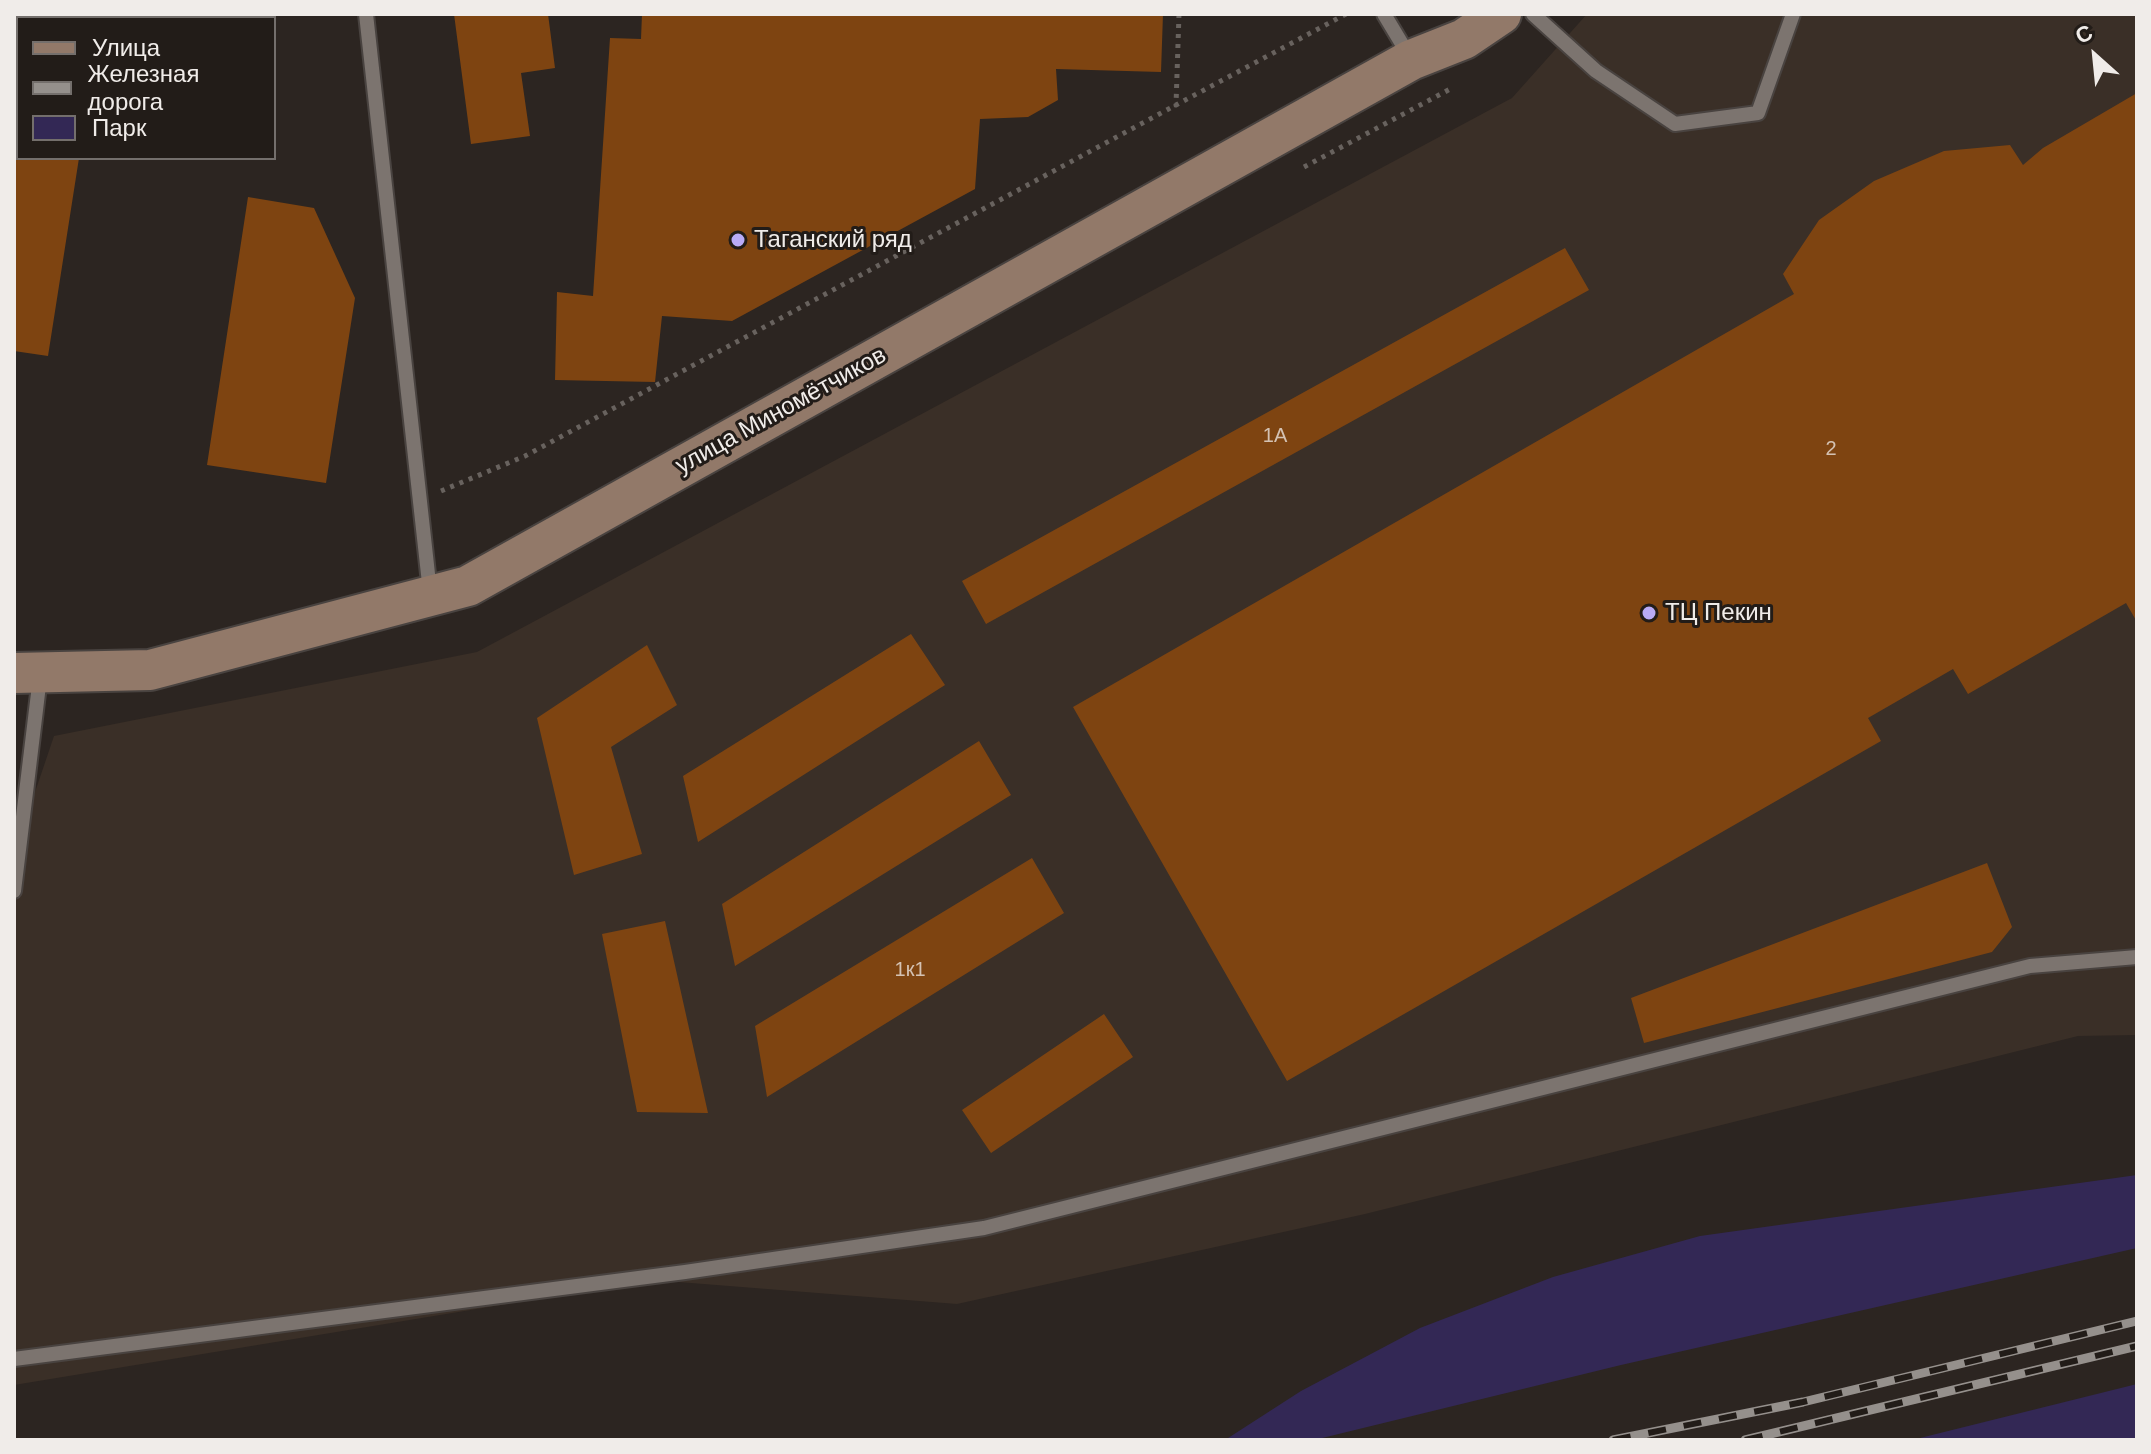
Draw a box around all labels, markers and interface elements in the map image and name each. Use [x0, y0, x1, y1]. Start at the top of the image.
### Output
legend [16, 16, 276, 160]
north arrow [2055, 16, 2135, 96]
text: С [2071, 19, 2097, 49]
text: Улица [92, 34, 160, 61]
text: Железная дорога [88, 60, 199, 115]
text: Парк [92, 114, 146, 141]
place label: Таганский ряд [754, 226, 912, 254]
marker: Таганский ряд [729, 231, 747, 249]
street label: улица Миномётчиков [671, 341, 891, 481]
house number: 1А [1263, 424, 1287, 448]
house number: 2 [1825, 437, 1837, 461]
place label: ТЦ Пекин [1665, 599, 1772, 627]
marker: ТЦ Пекин [1640, 604, 1658, 622]
house number: 1к1 [895, 958, 925, 982]

